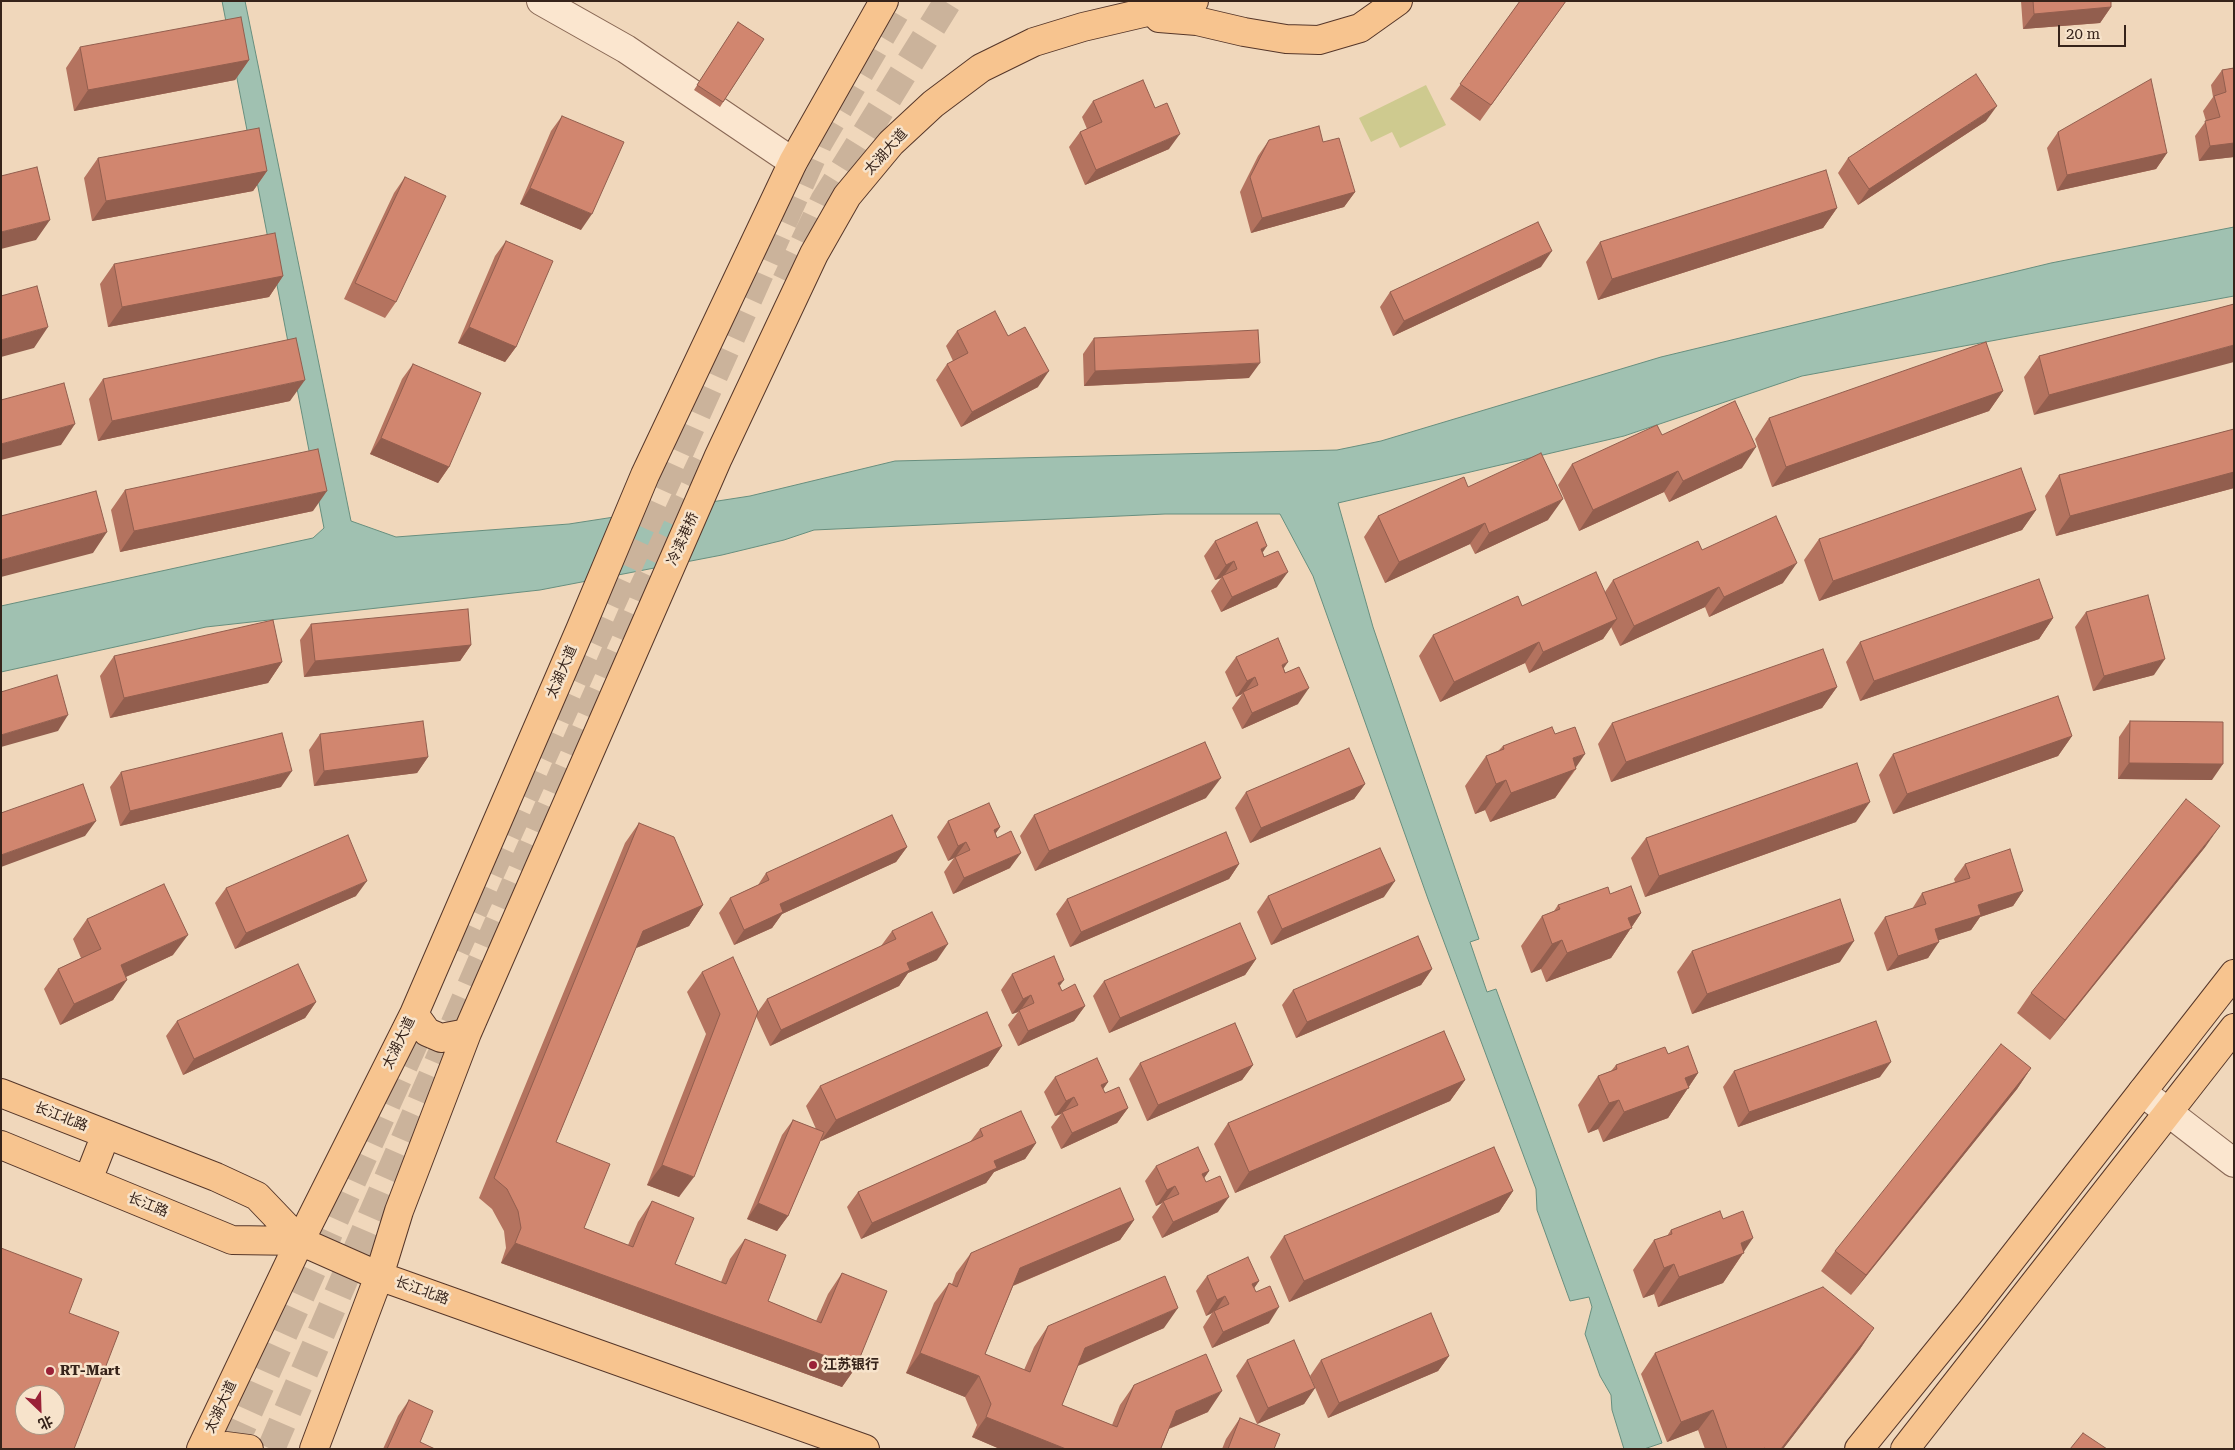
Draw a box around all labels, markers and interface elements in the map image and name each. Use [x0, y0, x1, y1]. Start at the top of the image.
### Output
scale bar [2060, 15, 2128, 47]
text: 20 m [2066, 25, 2100, 43]
street label: 太湖大道 [861, 126, 911, 178]
street label: 冷渎港桥 [664, 510, 702, 568]
street label: 太湖大道 [543, 643, 581, 701]
street label: 太湖大道 [379, 1014, 419, 1072]
street label: 长江北路 [32, 1099, 90, 1135]
street label: 长江路 [125, 1189, 171, 1221]
street label: 长江北路 [393, 1274, 451, 1308]
place label: 江苏银行 [823, 1357, 879, 1373]
marker: 江苏银行 [807, 1359, 819, 1371]
place label: RT-Mart [60, 1363, 120, 1379]
marker: RT-Mart [44, 1365, 56, 1377]
street label: 太湖大道 [202, 1378, 240, 1436]
north arrow [15, 1385, 65, 1435]
text: 北 [36, 1413, 55, 1433]

